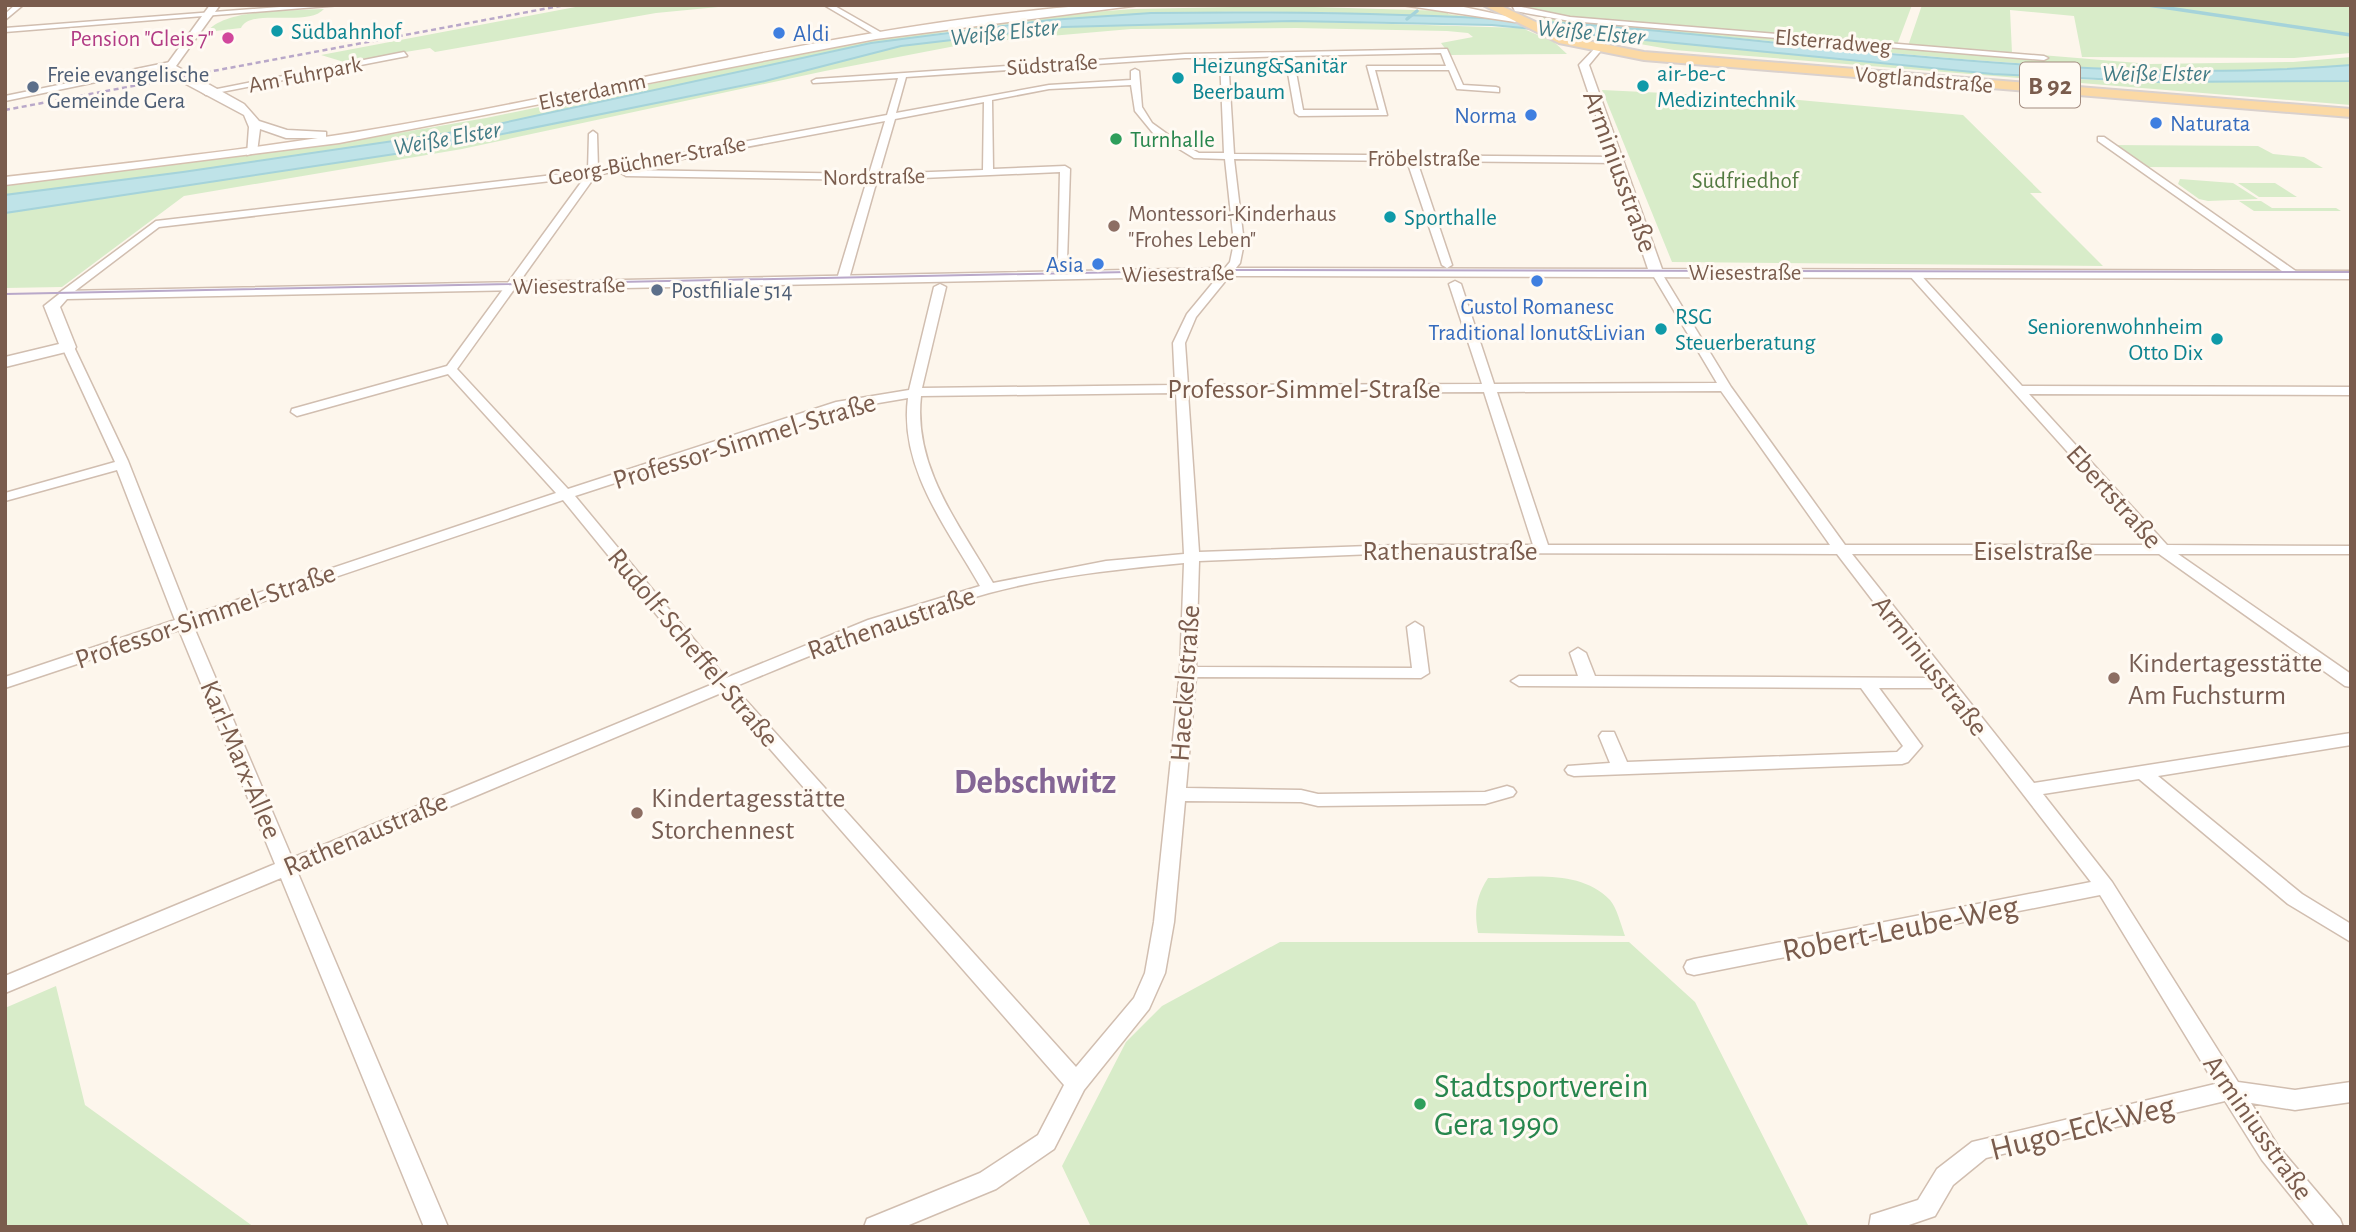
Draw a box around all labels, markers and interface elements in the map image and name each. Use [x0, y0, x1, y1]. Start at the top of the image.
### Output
water label: Weiße Elster [949, 15, 1060, 51]
water label: Weiße Elster [1536, 16, 1647, 50]
place label: Südbahnhof [291, 21, 403, 44]
marker: Südbahnhof [269, 23, 285, 39]
place label: Aldi [793, 23, 829, 46]
marker: Aldi [771, 25, 787, 41]
street label: Elsterradweg [1774, 26, 1893, 59]
place label: Pension "Gleis 7" [70, 28, 214, 51]
marker: Pension "Gleis 7" [220, 30, 236, 46]
street label: Südstraße [1006, 51, 1099, 80]
street label: Am Fuhrpark [247, 53, 364, 98]
place label: Heizung&Sanitär Beerbaum [1192, 55, 1347, 104]
road number: B 92 [2020, 62, 2080, 108]
water label: Weiße Elster [2102, 62, 2211, 86]
place label: air-be-c Medizintechnik [1657, 63, 1796, 112]
street label: Vogtlandstraße [1854, 63, 1994, 98]
place label: Freie evangelische Gemeinde Gera [47, 64, 209, 113]
street label: Elsterdamm [537, 70, 648, 115]
marker: Heizung&Sanitär Beerbaum [1170, 70, 1186, 86]
marker: air-be-c Medizintechnik [1635, 78, 1651, 94]
marker: Freie evangelische Gemeinde Gera [25, 79, 41, 95]
street label: Arminiusstraße [1577, 87, 1661, 256]
place label: Norma [1454, 105, 1517, 128]
marker: Norma [1523, 107, 1539, 123]
place label: Naturata [2170, 113, 2251, 136]
marker: Naturata [2148, 115, 2164, 131]
water label: Weiße Elster [392, 118, 504, 160]
place label: Turnhalle [1130, 129, 1215, 152]
marker: Turnhalle [1108, 131, 1124, 147]
street label: Georg-Büchner-Straße [547, 133, 748, 190]
street label: Fröbelstraße [1368, 148, 1480, 171]
street label: Nordstraße [823, 165, 926, 190]
park label: Südfriedhof [1692, 170, 1800, 193]
place label: Montessori-Kinderhaus "Frohes Leben" [1128, 203, 1337, 252]
place label: Sporthalle [1404, 207, 1497, 230]
marker: Sporthalle [1382, 209, 1398, 225]
marker: Montessori-Kinderhaus "Frohes Leben" [1106, 218, 1122, 234]
place label: Asia [1046, 254, 1084, 277]
marker: Asia [1090, 256, 1106, 272]
street label: Wiesestraße [1121, 262, 1235, 287]
street label: Wiesestraße [1689, 262, 1801, 285]
marker: Gustol Romanesc Traditional Ionut&Livian [1529, 273, 1545, 289]
street label: Wiesestraße [512, 274, 626, 299]
place label: Postfiliale 514 [671, 280, 792, 303]
marker: Postfiliale 514 [649, 282, 665, 298]
place label: Gustol Romanesc Traditional Ionut&Livian [1428, 296, 1646, 345]
place label: RSG Steuerberatung [1675, 306, 1816, 355]
place label: Seniorenwohnheim Otto Dix [2027, 316, 2203, 365]
marker: RSG Steuerberatung [1653, 321, 1669, 337]
marker: Seniorenwohnheim Otto Dix [2209, 331, 2225, 347]
street label: Professor-Simmel-Straße [1167, 376, 1441, 404]
street label: Professor-Simmel-Straße [610, 389, 879, 495]
street label: Ebertstraße [2060, 440, 2167, 554]
street label: Rathenaustraße [1362, 538, 1538, 566]
street label: Eiselstraße [1973, 538, 2093, 566]
street label: Rudolf-Scheffel-Straße [602, 544, 783, 753]
street label: Professor-Simmel-Straße [72, 559, 339, 675]
street label: Rathenaustraße [804, 582, 979, 666]
street label: Arminiusstraße [1866, 591, 1993, 742]
street label: Haeckelstraße [1167, 604, 1205, 762]
place label: Kindertagesstätte Am Fuchsturm [2128, 650, 2322, 710]
marker: Kindertagesstätte Am Fuchsturm [2106, 670, 2122, 686]
street label: Karl-Marx-Allee [194, 676, 286, 843]
district label: Debschwitz [954, 765, 1116, 800]
place label: Kindertagesstätte Storchennest [651, 785, 845, 845]
street label: Rathenaustraße [280, 788, 452, 882]
marker: Kindertagesstätte Storchennest [629, 805, 645, 821]
street label: Robert-Leube-Weg [1780, 890, 2021, 968]
street label: Arminiusstraße [2197, 1051, 2317, 1206]
place label: Stadtsportverein Gera 1990 [1434, 1071, 1649, 1142]
street label: Hugo-Eck-Weg [1987, 1090, 2178, 1167]
marker: Stadtsportverein Gera 1990 [1412, 1096, 1428, 1112]

